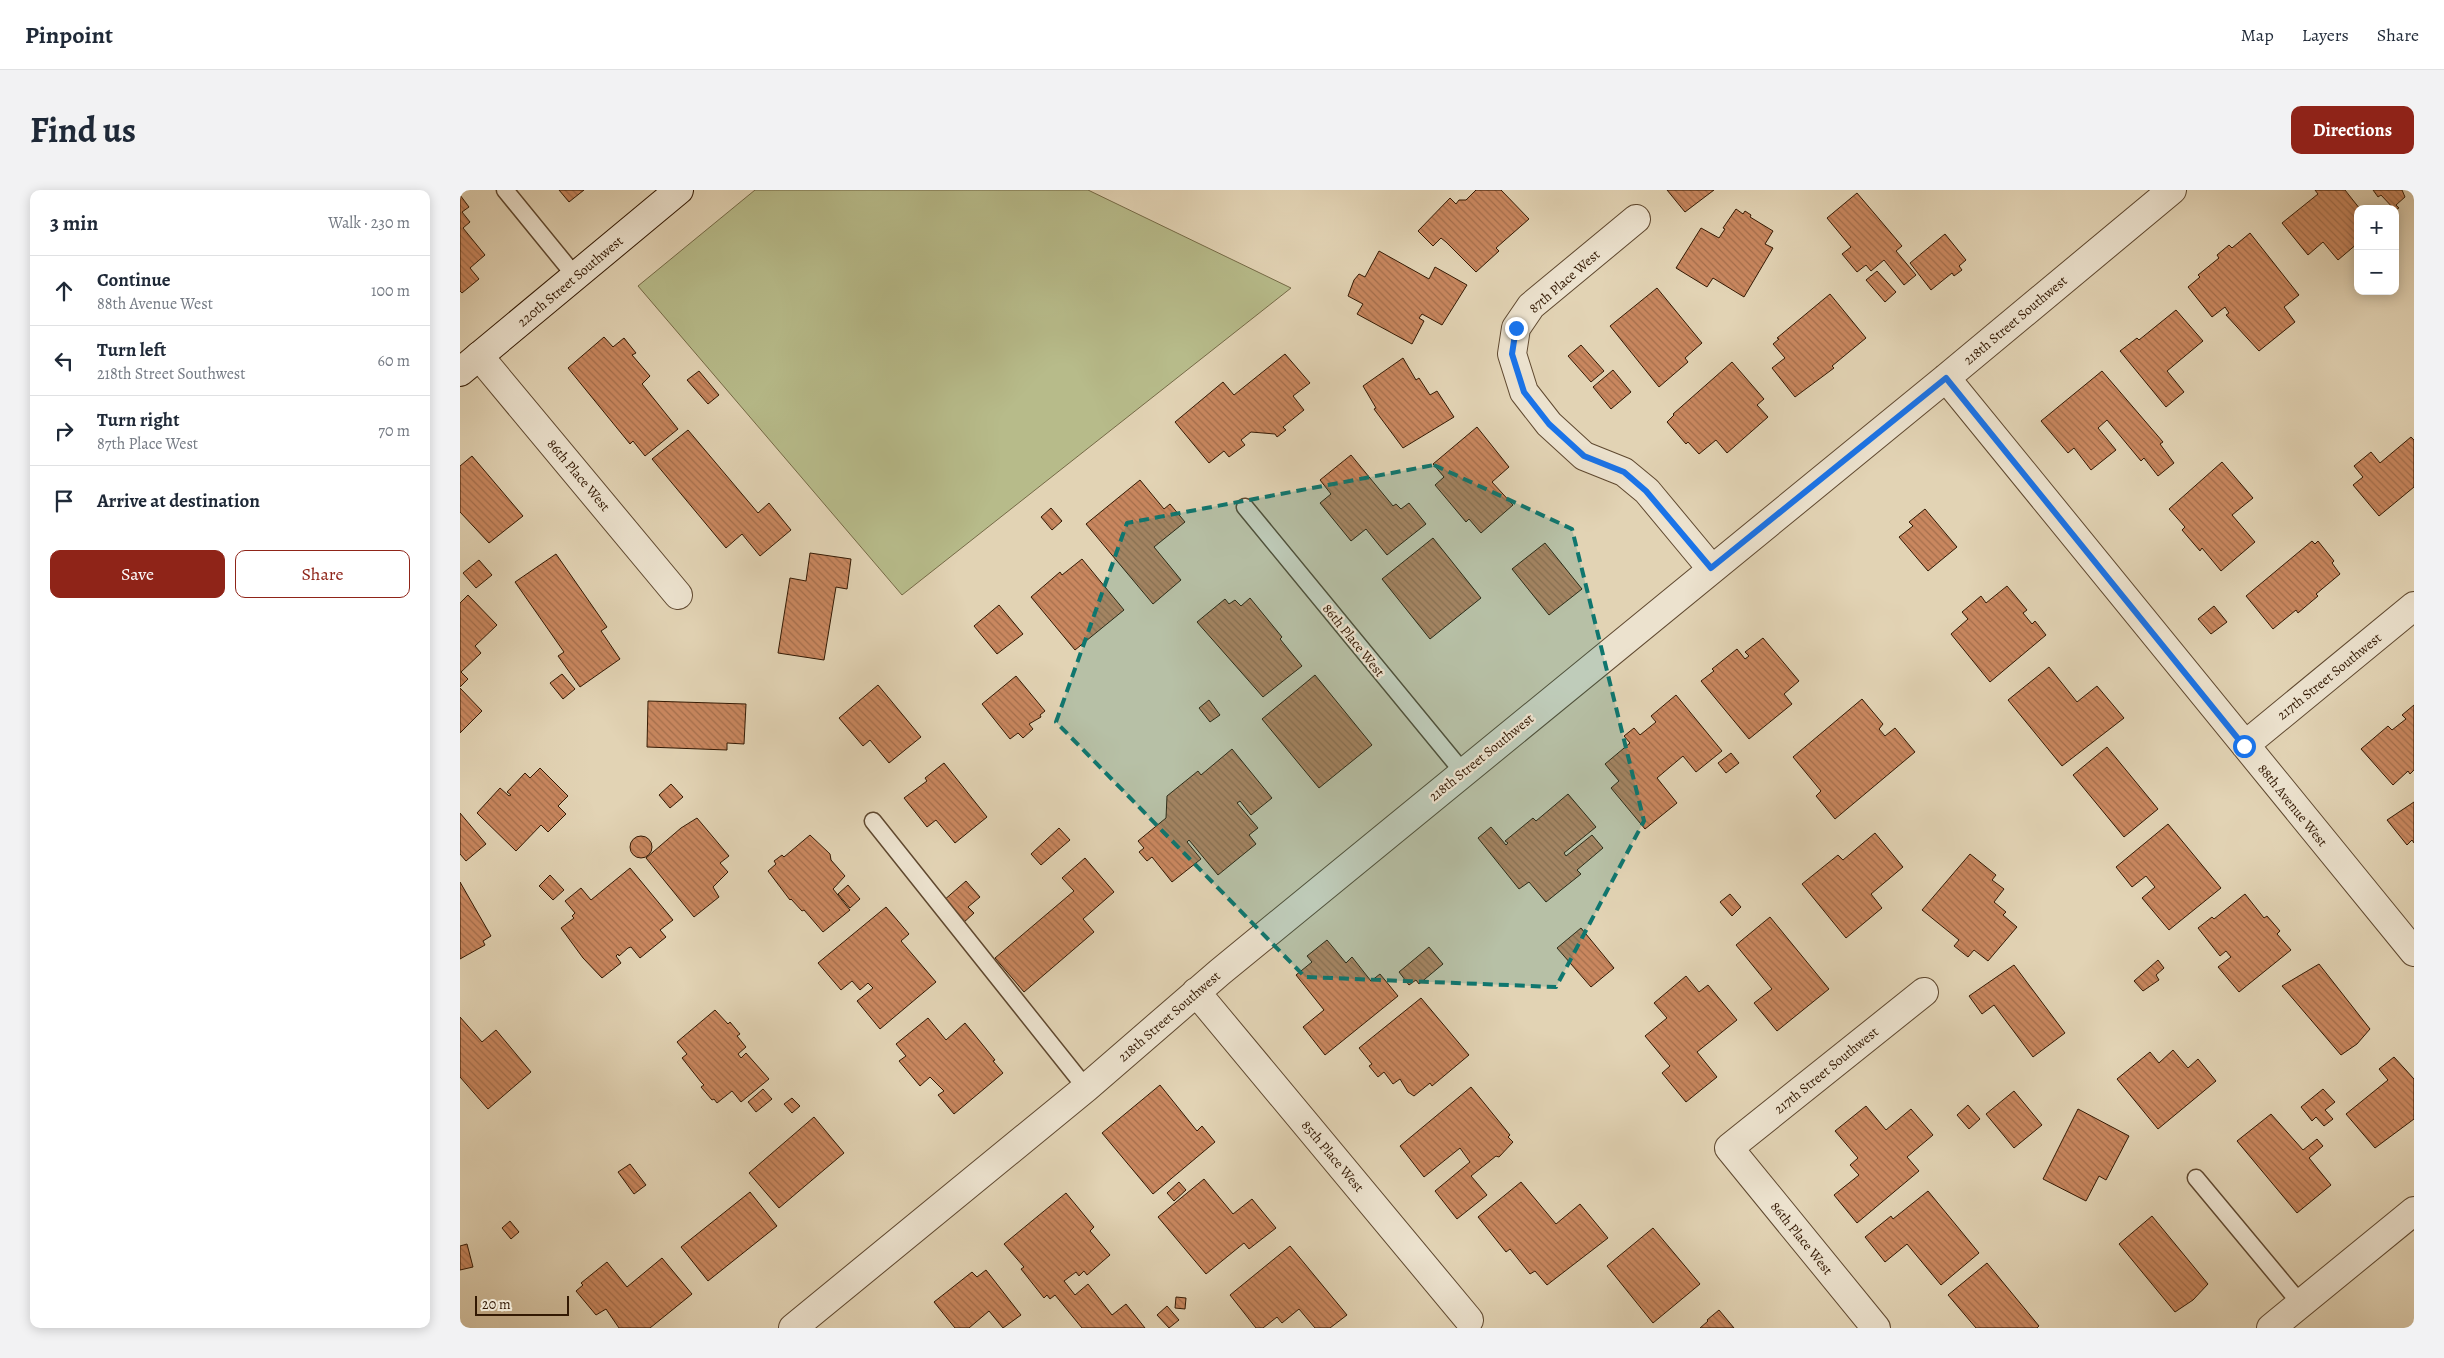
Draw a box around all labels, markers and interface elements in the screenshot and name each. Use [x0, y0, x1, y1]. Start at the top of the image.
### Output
text: Pinpoint [25, 19, 113, 51]
text: Map [2241, 23, 2274, 47]
text: Layers [2302, 23, 2349, 47]
text: Share [2377, 23, 2419, 47]
text: Find us [30, 106, 136, 154]
button: Directions [2291, 106, 2414, 154]
map controls [2354, 205, 2399, 295]
button: + [2354, 205, 2399, 250]
text: 3 min [50, 209, 98, 237]
text: Walk · 230 m [328, 212, 410, 234]
street label: 220th Street Southwest [513, 231, 627, 331]
street label: 87th Place West [1525, 245, 1604, 318]
button: − [2354, 250, 2399, 295]
text: Continue [97, 267, 171, 293]
street label: 218th Street Southwest [1959, 271, 2071, 369]
icon: ahead [50, 277, 78, 305]
text: 100 m [371, 280, 410, 302]
text: 88th Avenue West [97, 293, 213, 315]
route end [1505, 317, 1528, 340]
text: Turn left [97, 337, 166, 363]
icon: left [50, 347, 78, 375]
text: 60 m [378, 350, 410, 372]
text: 218th Street Southwest [97, 363, 246, 385]
text: Turn right [97, 407, 179, 433]
icon: right [50, 417, 78, 445]
text: 70 m [378, 420, 410, 442]
text: 87th Place West [97, 433, 198, 455]
street label: 86th Place West [543, 435, 615, 516]
icon: arrive [50, 487, 78, 515]
text: Arrive at destination [97, 488, 260, 514]
button: Save [50, 550, 225, 598]
button: Share [235, 550, 410, 598]
street label: 86th Place West [1318, 600, 1389, 681]
street label: 217th Street Southwest [2273, 628, 2386, 724]
street label: 218th Street Southwest [1425, 709, 1538, 806]
route start [2233, 735, 2256, 758]
street label: 88th Avenue West [2253, 760, 2332, 851]
street label: 218th Street Southwest [1114, 966, 1225, 1066]
street label: 217th Street Southwest [1770, 1022, 1883, 1118]
street label: 85th Place West [1297, 1116, 1369, 1197]
street label: 86th Place West [1766, 1198, 1837, 1279]
scale bar [475, 1293, 569, 1316]
text: 20 m [482, 1295, 511, 1314]

